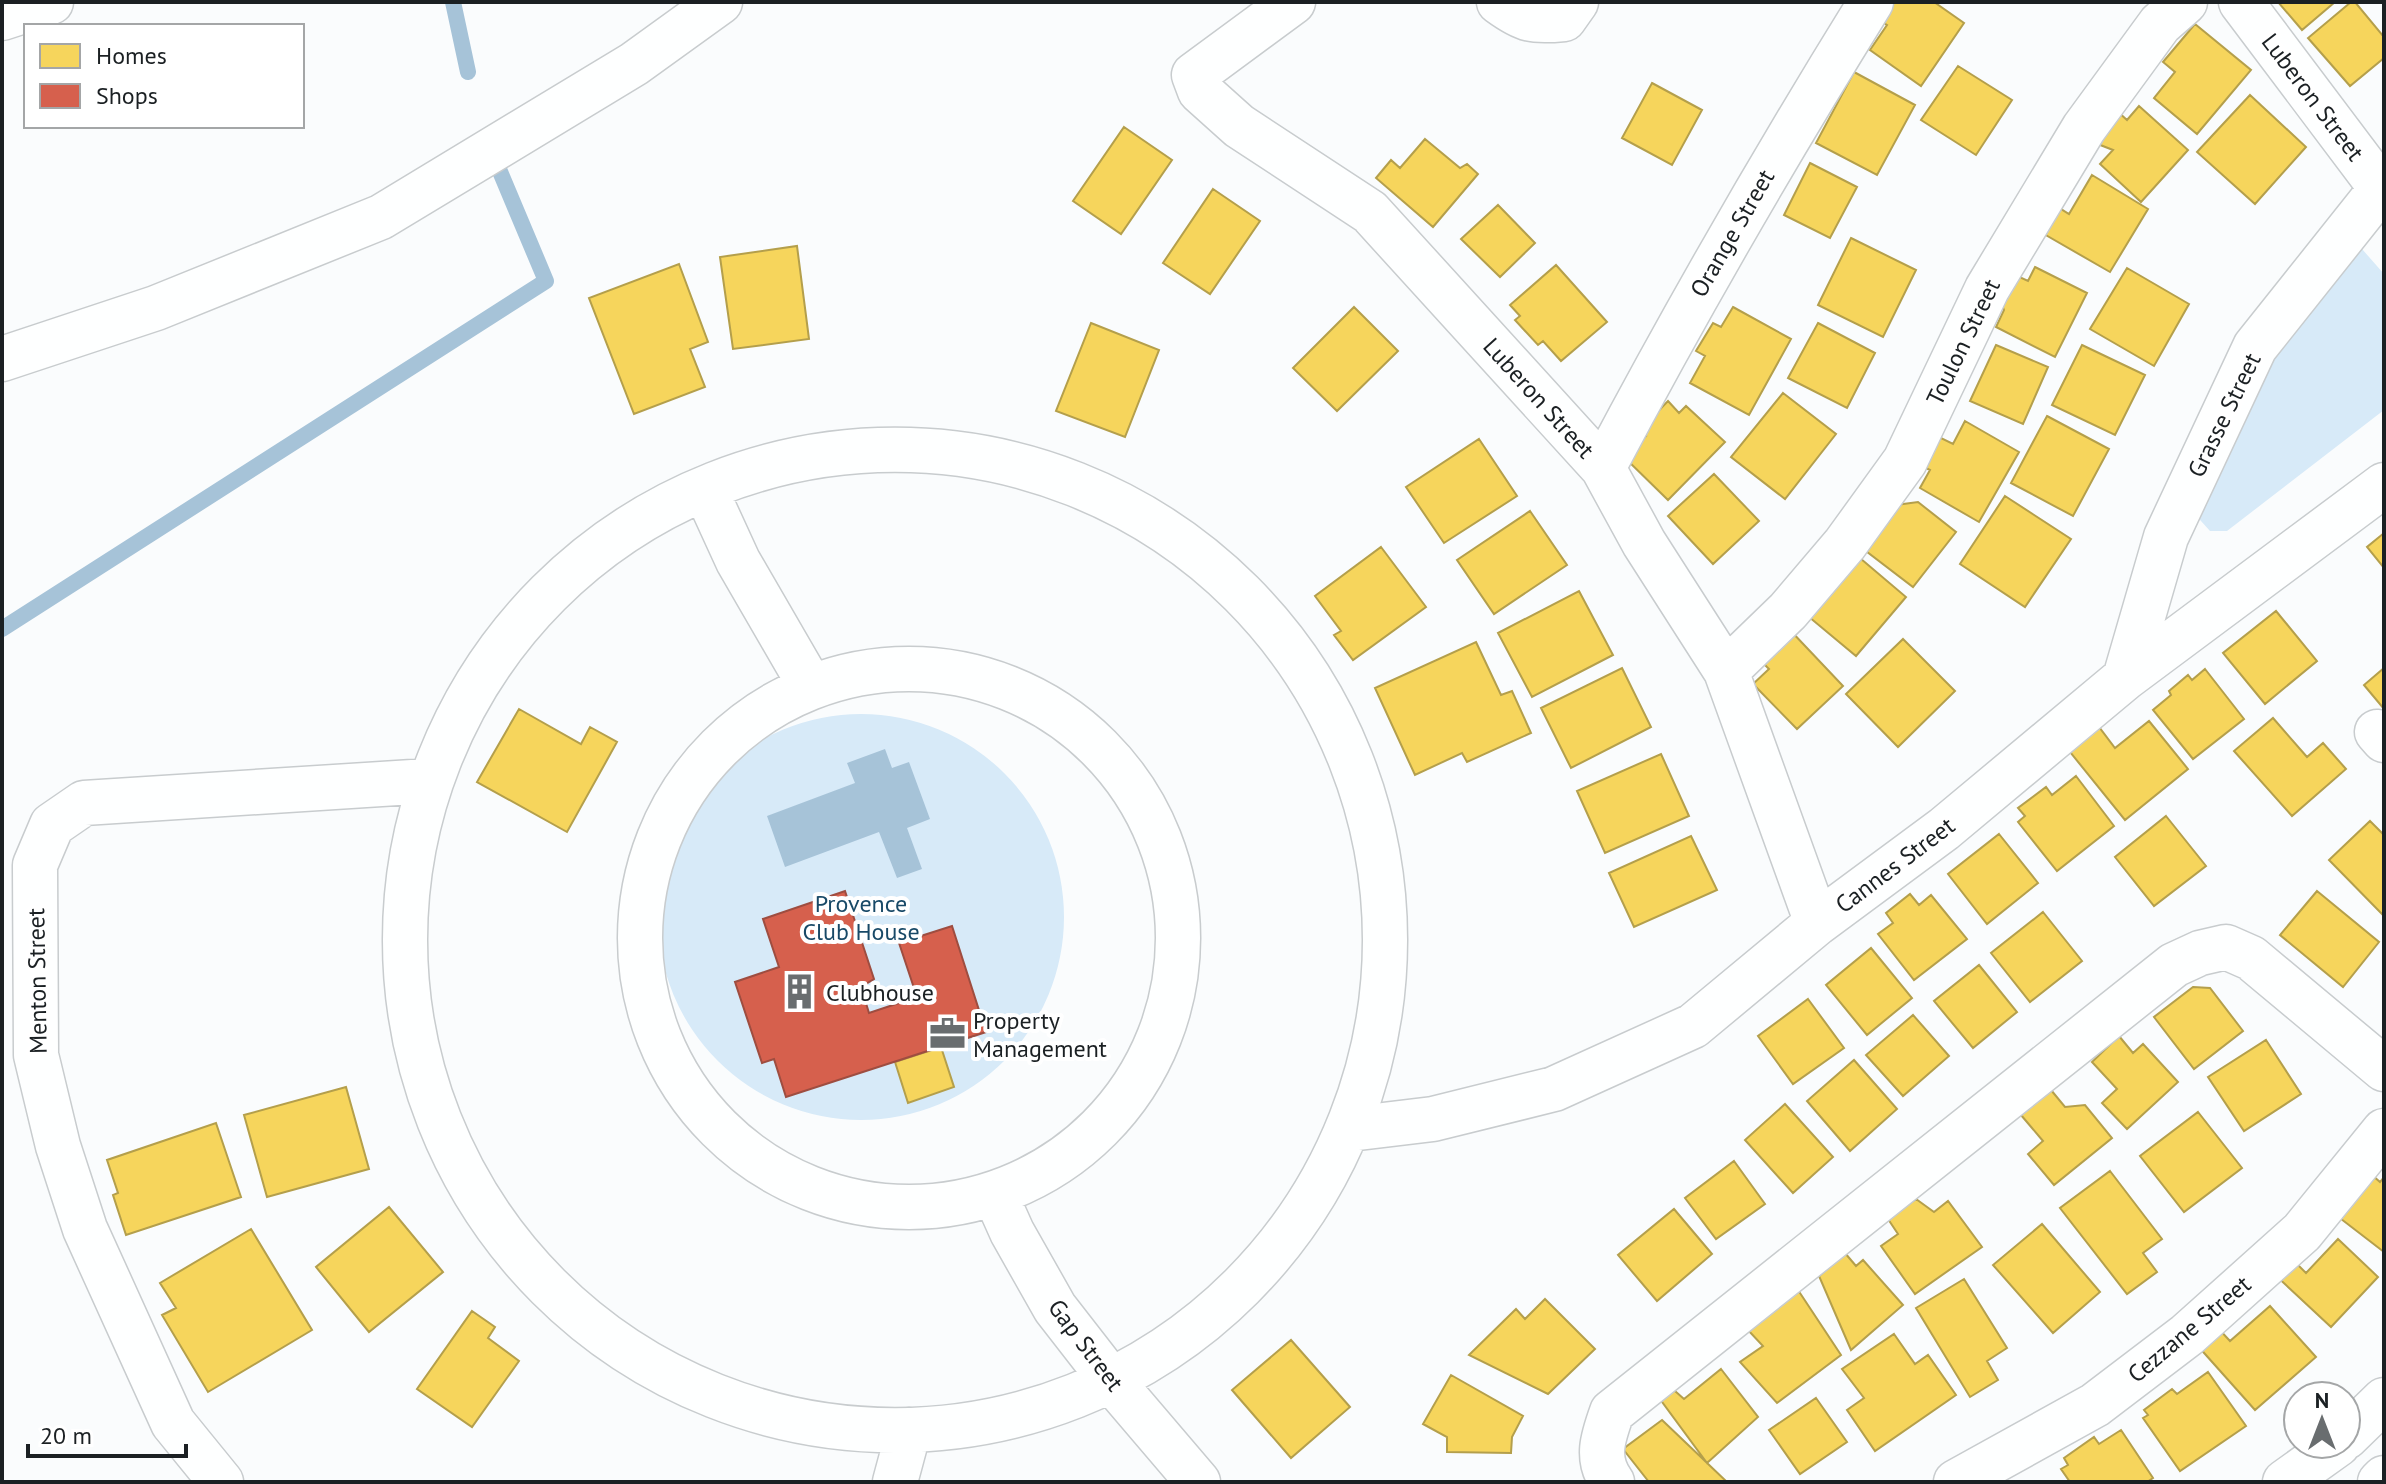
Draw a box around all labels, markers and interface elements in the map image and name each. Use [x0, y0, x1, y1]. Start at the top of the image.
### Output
legend [24, 24, 304, 128]
street label: Luberon Street [2255, 27, 2371, 167]
text: Homes [96, 40, 167, 71]
text: Shops [96, 80, 158, 111]
street label: Orange Street [1683, 164, 1781, 302]
street label: Toulon Street [1919, 274, 2007, 410]
street label: Luberon Street [1477, 331, 1601, 465]
street label: Grasse Street [2181, 348, 2267, 482]
street label: Cannes Street [1829, 810, 1961, 920]
park label: Provence Club House [802, 888, 920, 947]
street label: Menton Street [20, 908, 54, 1054]
building icon: Clubhouse [781, 973, 819, 1011]
place label: Clubhouse [826, 977, 934, 1008]
place label: Property Management [973, 1005, 1107, 1064]
office icon: Property Management [928, 1015, 966, 1053]
street label: Cezzane Street [2121, 1269, 2257, 1389]
street label: Gap Street [1041, 1293, 1131, 1397]
north arrow [2282, 1380, 2362, 1460]
text: N [2315, 1386, 2329, 1414]
scale bar [28, 1408, 186, 1458]
text: 20 m [40, 1420, 92, 1451]

